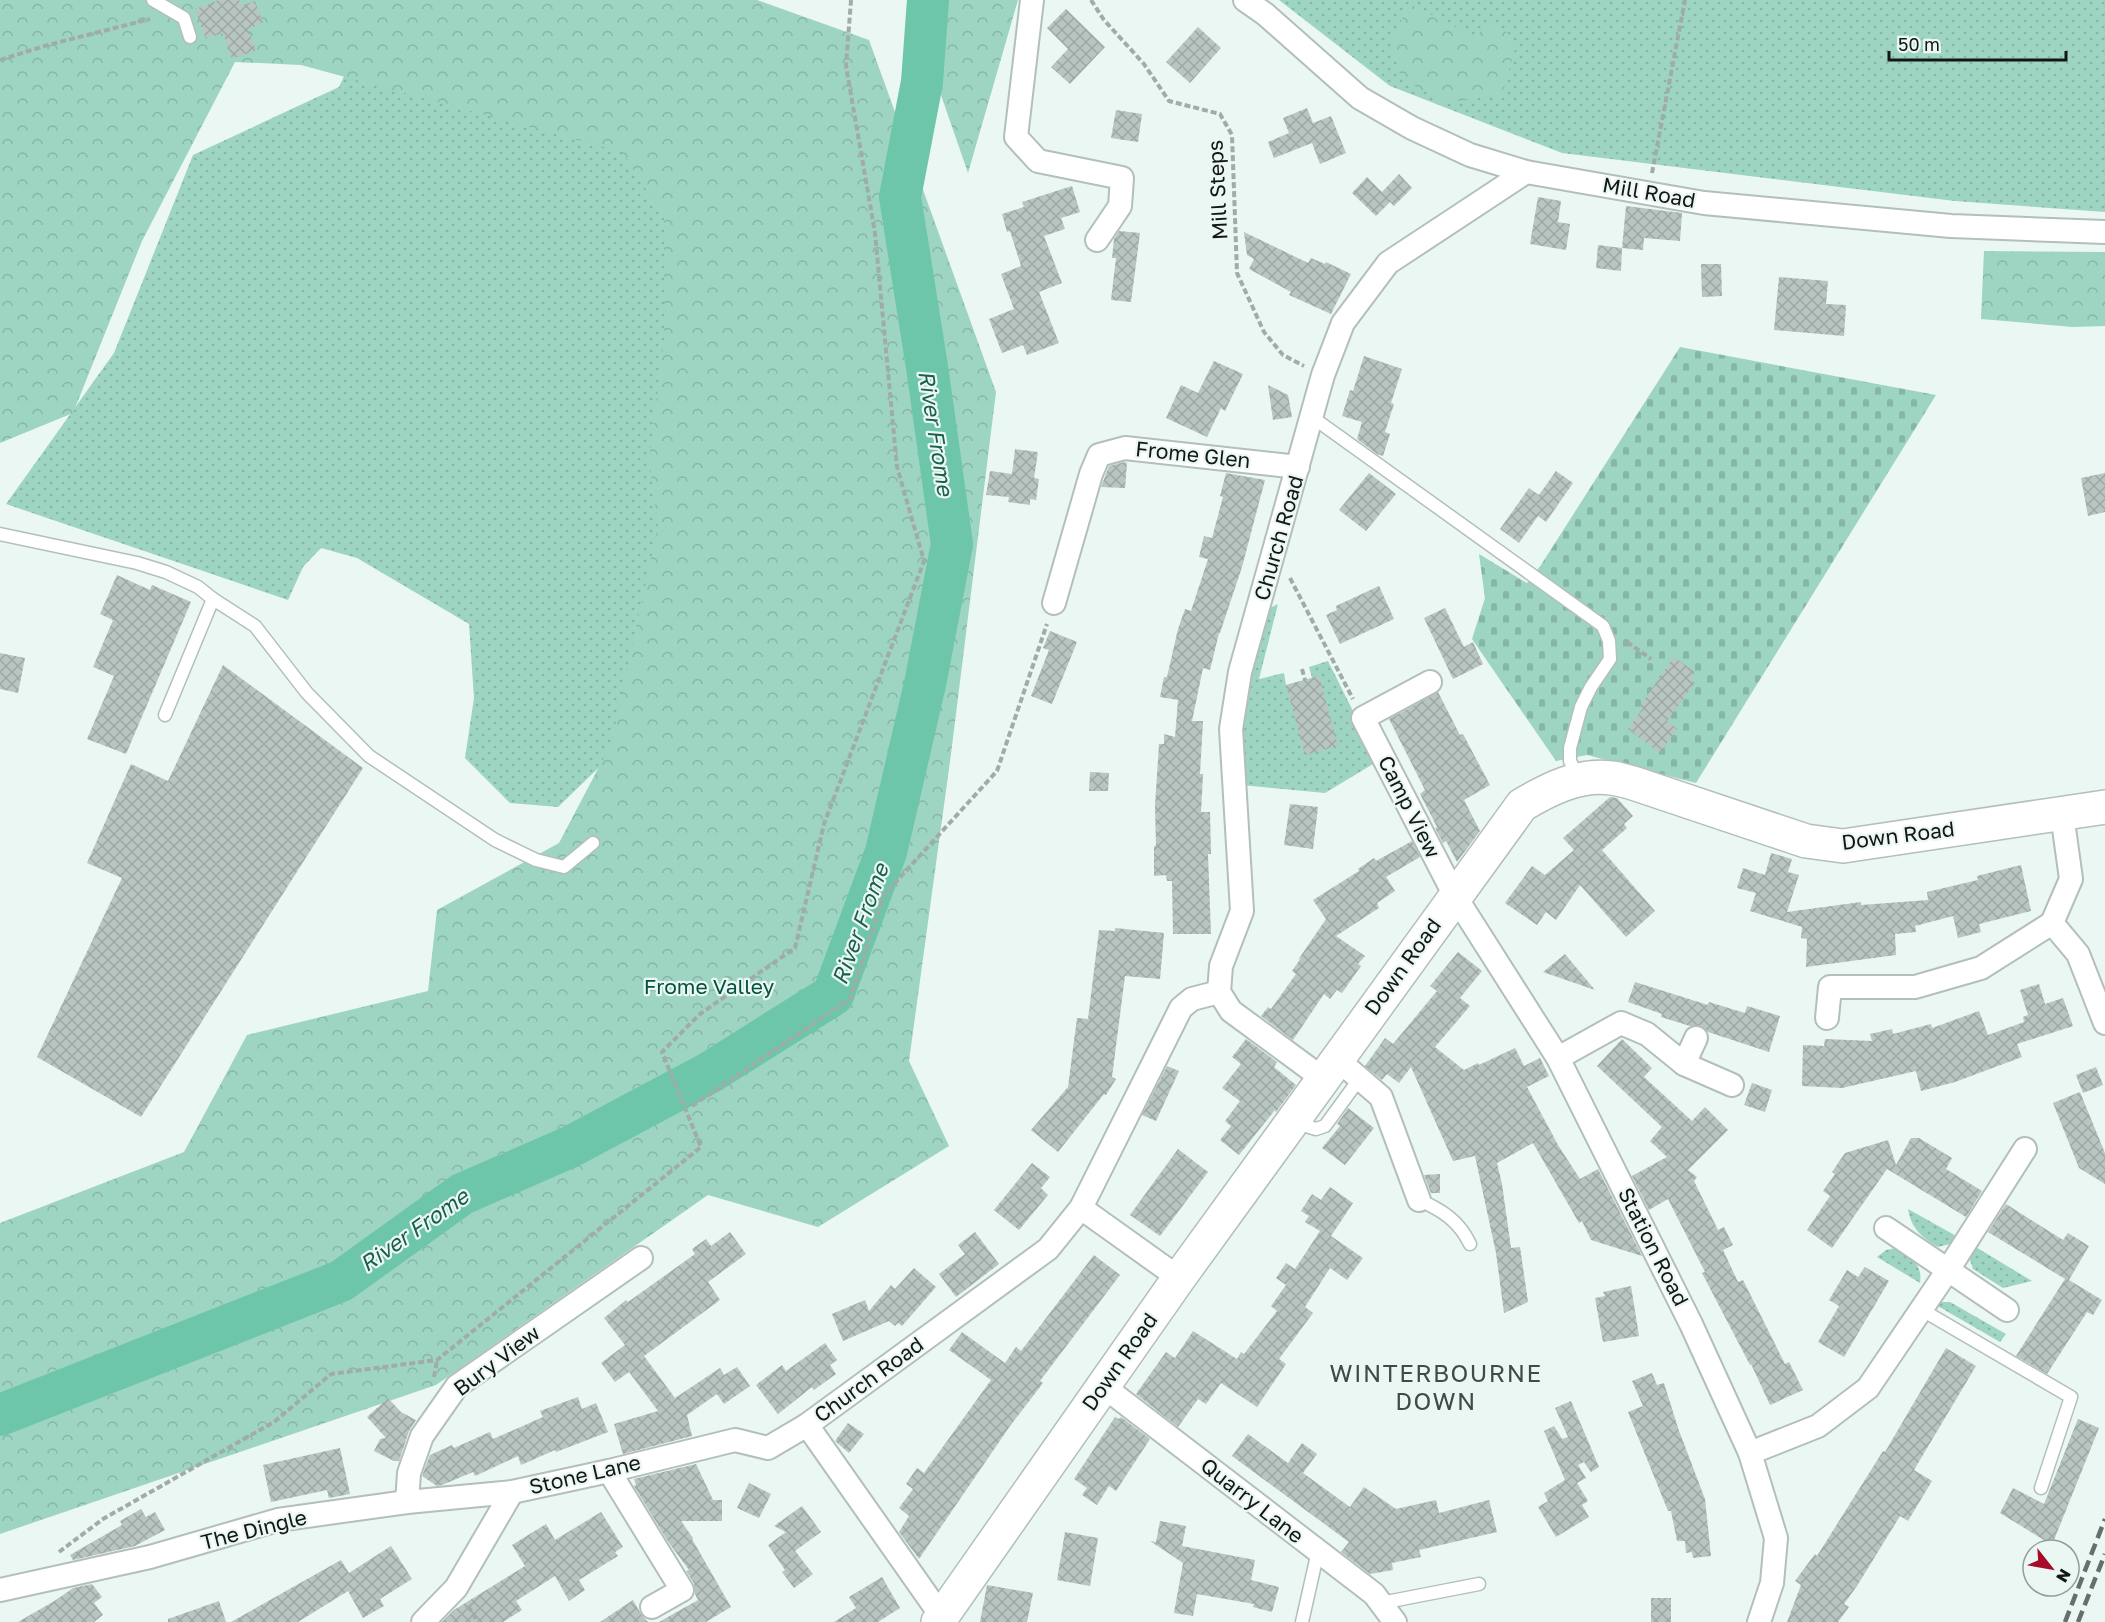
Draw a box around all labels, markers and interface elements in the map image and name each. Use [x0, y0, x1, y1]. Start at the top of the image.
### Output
scale bar [1889, 24, 2066, 62]
text: 50 m [1898, 33, 1940, 55]
street label: Mill Steps [1201, 139, 1233, 241]
street label: Mill Road [1601, 171, 1698, 213]
water label: River Frome [913, 368, 960, 500]
street label: Frome Glen [1134, 435, 1252, 473]
street label: Church Road [1248, 472, 1308, 603]
street label: Camp View [1373, 751, 1447, 862]
street label: Down Road [1840, 815, 1956, 855]
water label: River Frome [825, 858, 895, 988]
street label: Down Road [1358, 913, 1446, 1020]
park label: Frome Valley [644, 973, 774, 999]
water label: River Frome [354, 1181, 475, 1277]
street label: Station Road [1613, 1183, 1695, 1310]
street label: Down Road [1076, 1307, 1162, 1415]
street label: Bury View [448, 1319, 545, 1401]
street label: Church Road [809, 1331, 928, 1428]
district label: WINTERBOURNE DOWN [1329, 1358, 1543, 1415]
street label: Stone Lane [527, 1449, 643, 1499]
street label: Quarry Lane [1196, 1452, 1309, 1548]
street label: The Dingle [198, 1503, 309, 1555]
north arrow [2021, 1538, 2081, 1598]
text: N [2052, 1565, 2076, 1586]

